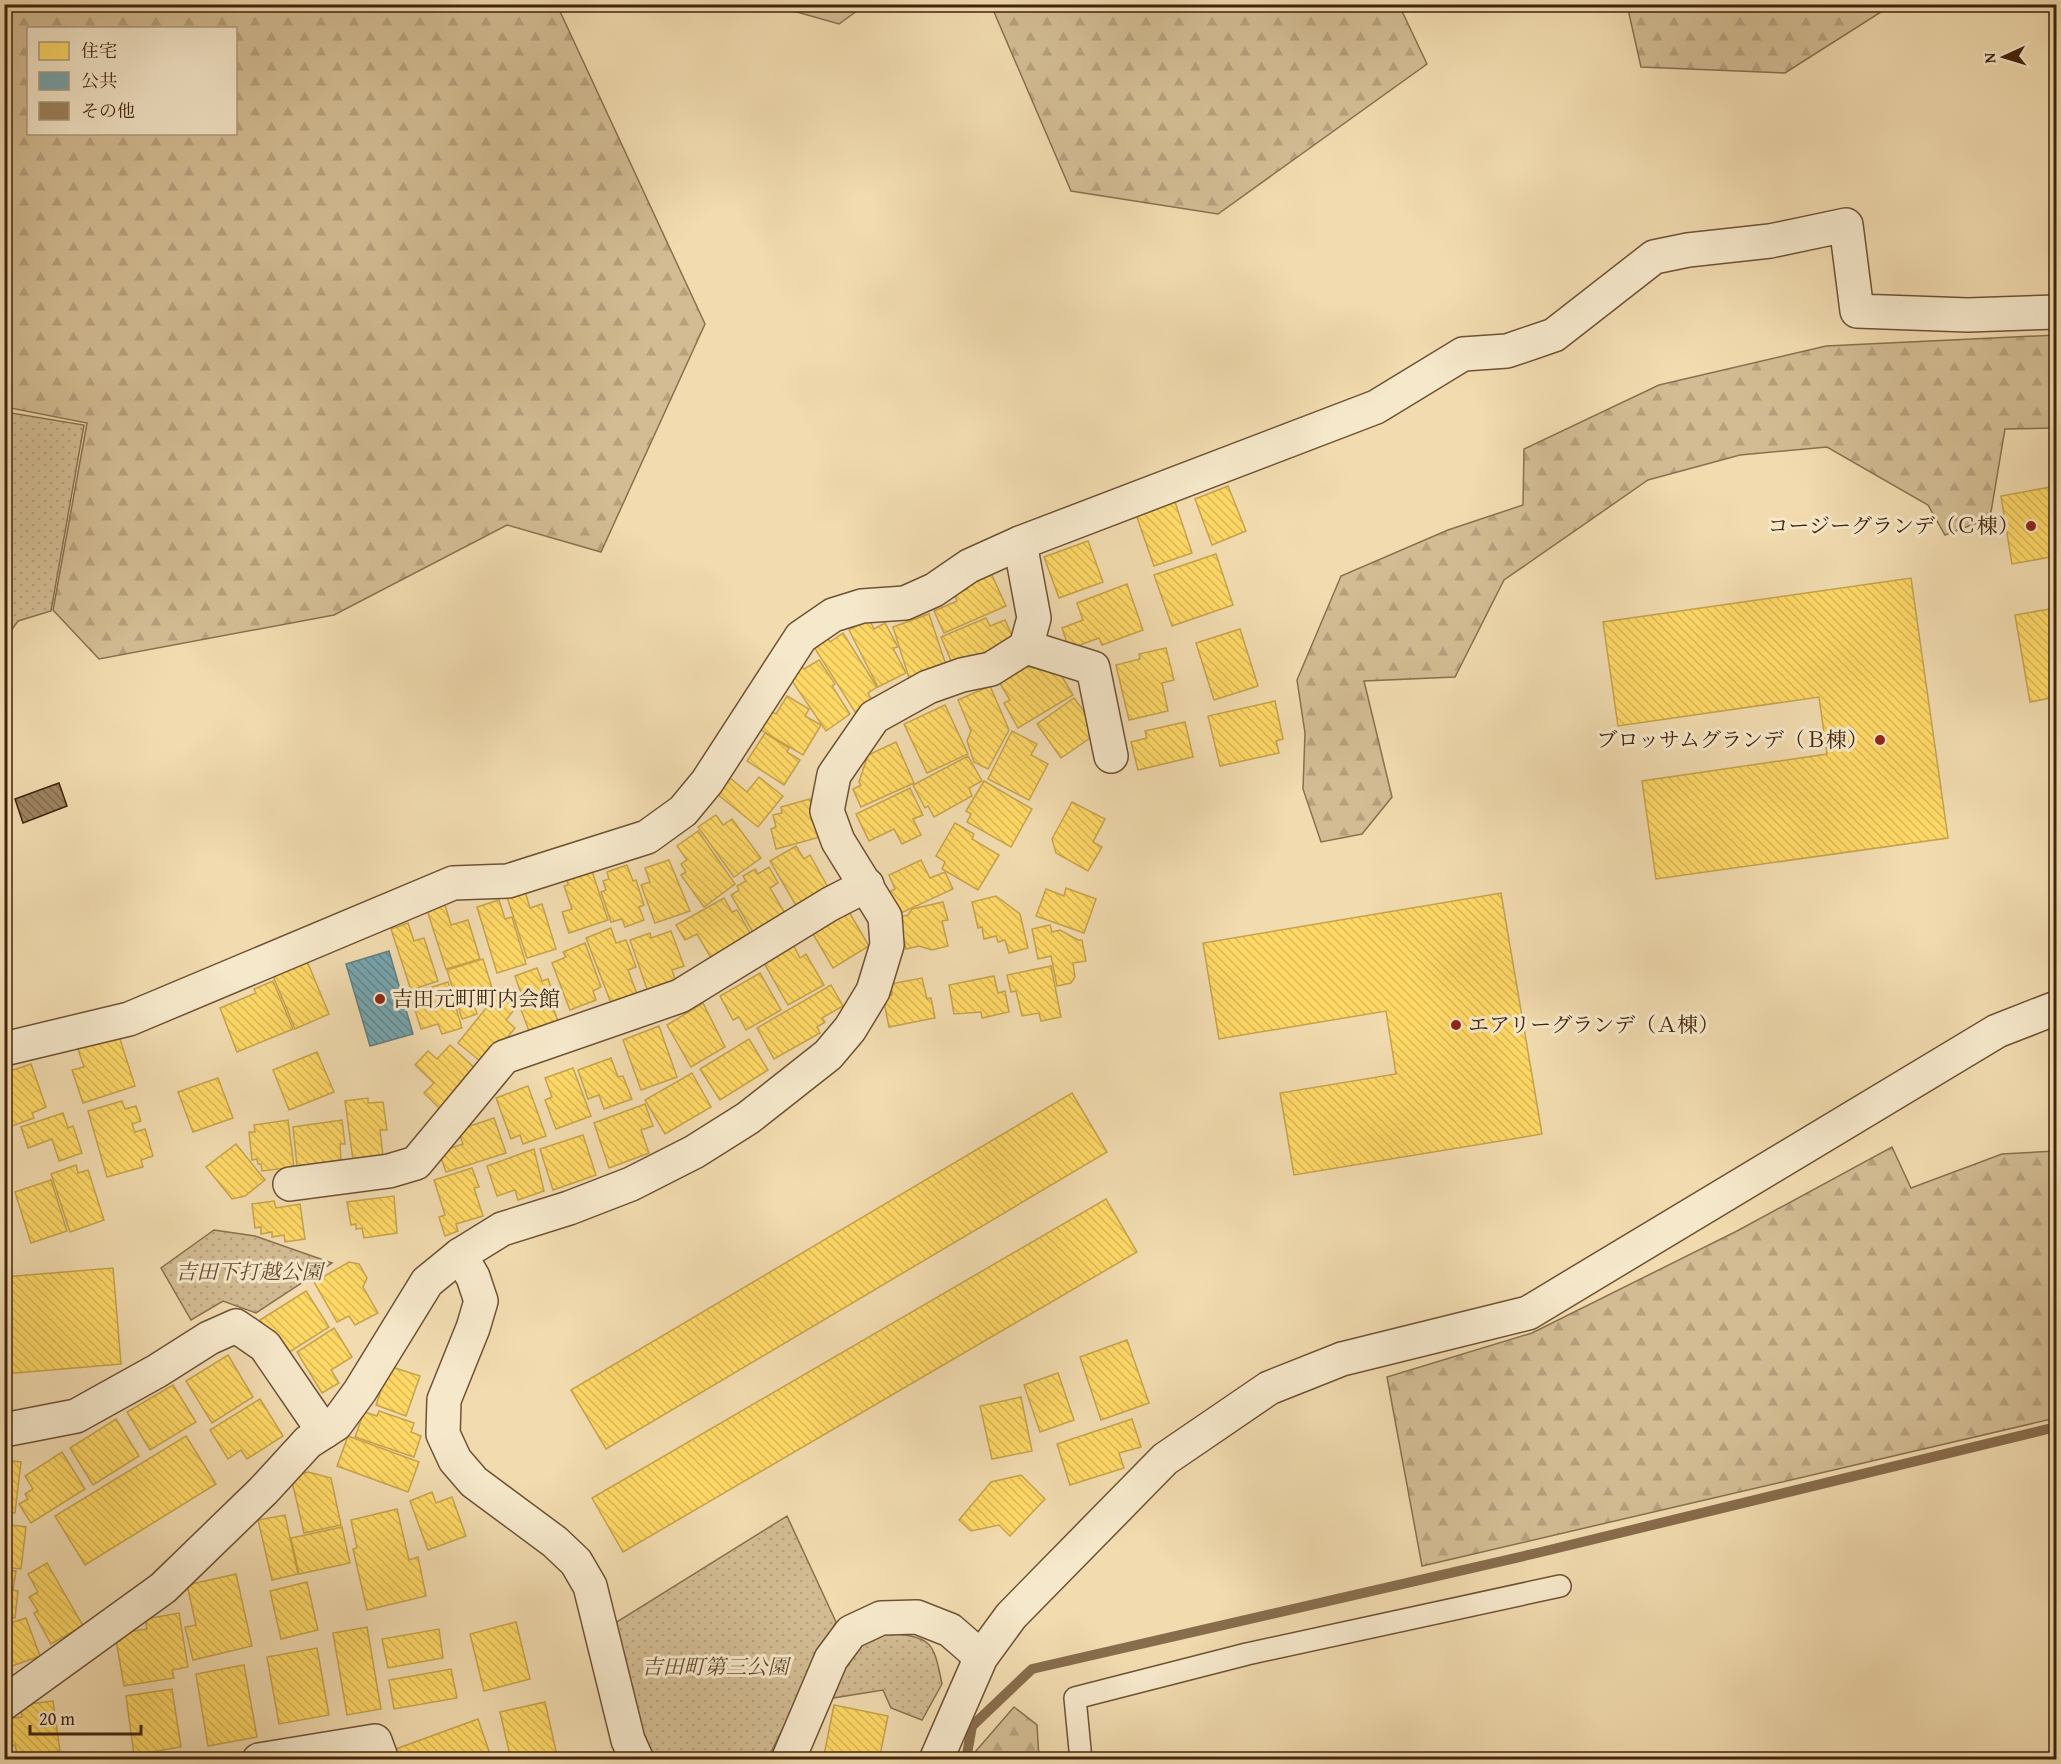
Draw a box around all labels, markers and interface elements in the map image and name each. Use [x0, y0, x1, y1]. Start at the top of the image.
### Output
legend [27, 27, 237, 135]
north arrow [1974, 27, 2034, 87]
text: 住宅 [81, 37, 117, 64]
text: N [1977, 52, 2001, 64]
text: 公共 [81, 67, 117, 94]
text: その他 [81, 97, 135, 124]
place label: コージーグランデ（Ｃ棟） [1767, 510, 2019, 541]
marker: コージーグランデ（Ｃ棟） [2024, 519, 2038, 533]
place label: ブロッサムグランデ（Ｂ棟） [1596, 724, 1868, 755]
marker: ブロッサムグランデ（Ｂ棟） [1873, 733, 1887, 747]
place label: 吉田元町町内会館 [392, 983, 560, 1014]
marker: 吉田元町町内会館 [373, 992, 387, 1006]
place label: エアリーグランデ（Ａ棟） [1468, 1009, 1719, 1040]
marker: エアリーグランデ（Ａ棟） [1449, 1018, 1463, 1032]
park label: 吉田下打越公園 [176, 1256, 325, 1287]
park label: 吉田町第三公園 [642, 1651, 791, 1682]
scale bar [30, 1698, 141, 1736]
text: 20 m [39, 1705, 75, 1732]

